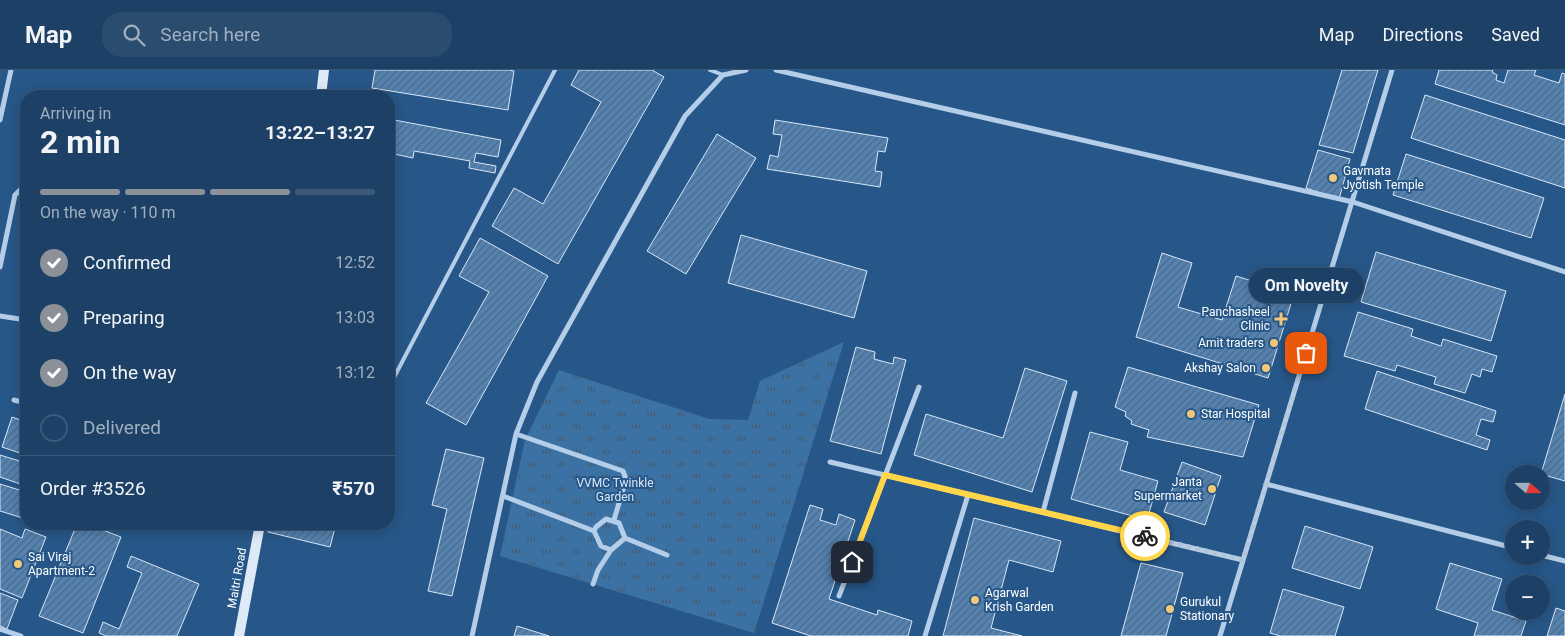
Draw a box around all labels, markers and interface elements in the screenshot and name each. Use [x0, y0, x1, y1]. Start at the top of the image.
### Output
search box [102, 12, 452, 57]
text: Map [25, 21, 72, 49]
icon: search [120, 21, 148, 49]
text: Search here [160, 23, 260, 46]
text: Map [1319, 24, 1354, 45]
text: Directions [1382, 24, 1463, 45]
text: Saved [1491, 24, 1540, 45]
text: Arriving in [40, 104, 111, 123]
text: 13:22–13:27 [265, 121, 375, 144]
text: 2 min [40, 123, 120, 161]
place label: Gavmata Jyotish Temple [1343, 164, 1424, 192]
marker: Gavmata Jyotish Temple [1327, 172, 1339, 184]
text: On the way · 110 m [40, 203, 176, 222]
icon: check [40, 249, 68, 277]
text: Confirmed [83, 251, 171, 274]
text: 12:52 [335, 253, 375, 272]
callout: Om Novelty [1248, 268, 1364, 303]
text: Om Novelty [1265, 276, 1348, 295]
icon: check [40, 304, 68, 332]
place label: Panchasheel Clinic [1201, 305, 1270, 333]
text: Preparing [83, 306, 165, 329]
text: 13:03 [335, 308, 375, 327]
marker: Panchasheel Clinic [1274, 312, 1288, 326]
pin [1285, 332, 1327, 374]
place label: Amit traders [1198, 336, 1264, 350]
marker: Amit traders [1268, 337, 1280, 349]
icon: bag [1292, 339, 1320, 367]
icon: check [40, 359, 68, 387]
text: On the way [83, 361, 176, 384]
place label: Akshay Salon [1184, 361, 1256, 375]
marker: Akshay Salon [1260, 362, 1272, 374]
text: 13:12 [335, 363, 375, 382]
place label: Star Hospital [1201, 407, 1270, 421]
marker: Star Hospital [1185, 408, 1197, 420]
text: Delivered [83, 416, 161, 439]
north arrow [1505, 465, 1550, 510]
map controls [1505, 465, 1550, 620]
place label: Janta Supermarket [1134, 475, 1202, 503]
park label: VVMC Twinkle Garden [576, 476, 654, 504]
text: Order #3526 [40, 477, 146, 500]
text: ₹570 [332, 477, 375, 500]
marker: Janta Supermarket [1206, 483, 1218, 495]
courier [1120, 511, 1170, 561]
button: + [1505, 520, 1550, 565]
icon: bike [1131, 522, 1159, 550]
pin [831, 541, 873, 583]
street label: Maitri Road [225, 547, 249, 609]
icon: home [838, 548, 866, 576]
place label: Sai Viraj Apartment-2 [28, 550, 95, 578]
marker: Sai Viraj Apartment-2 [12, 558, 24, 570]
button: − [1505, 575, 1550, 620]
place label: Agarwal Krish Garden [985, 586, 1054, 614]
marker: Agarwal Krish Garden [969, 594, 981, 606]
place label: Gurukul Stationary [1180, 595, 1235, 623]
marker: Gurukul Stationary [1164, 603, 1176, 615]

